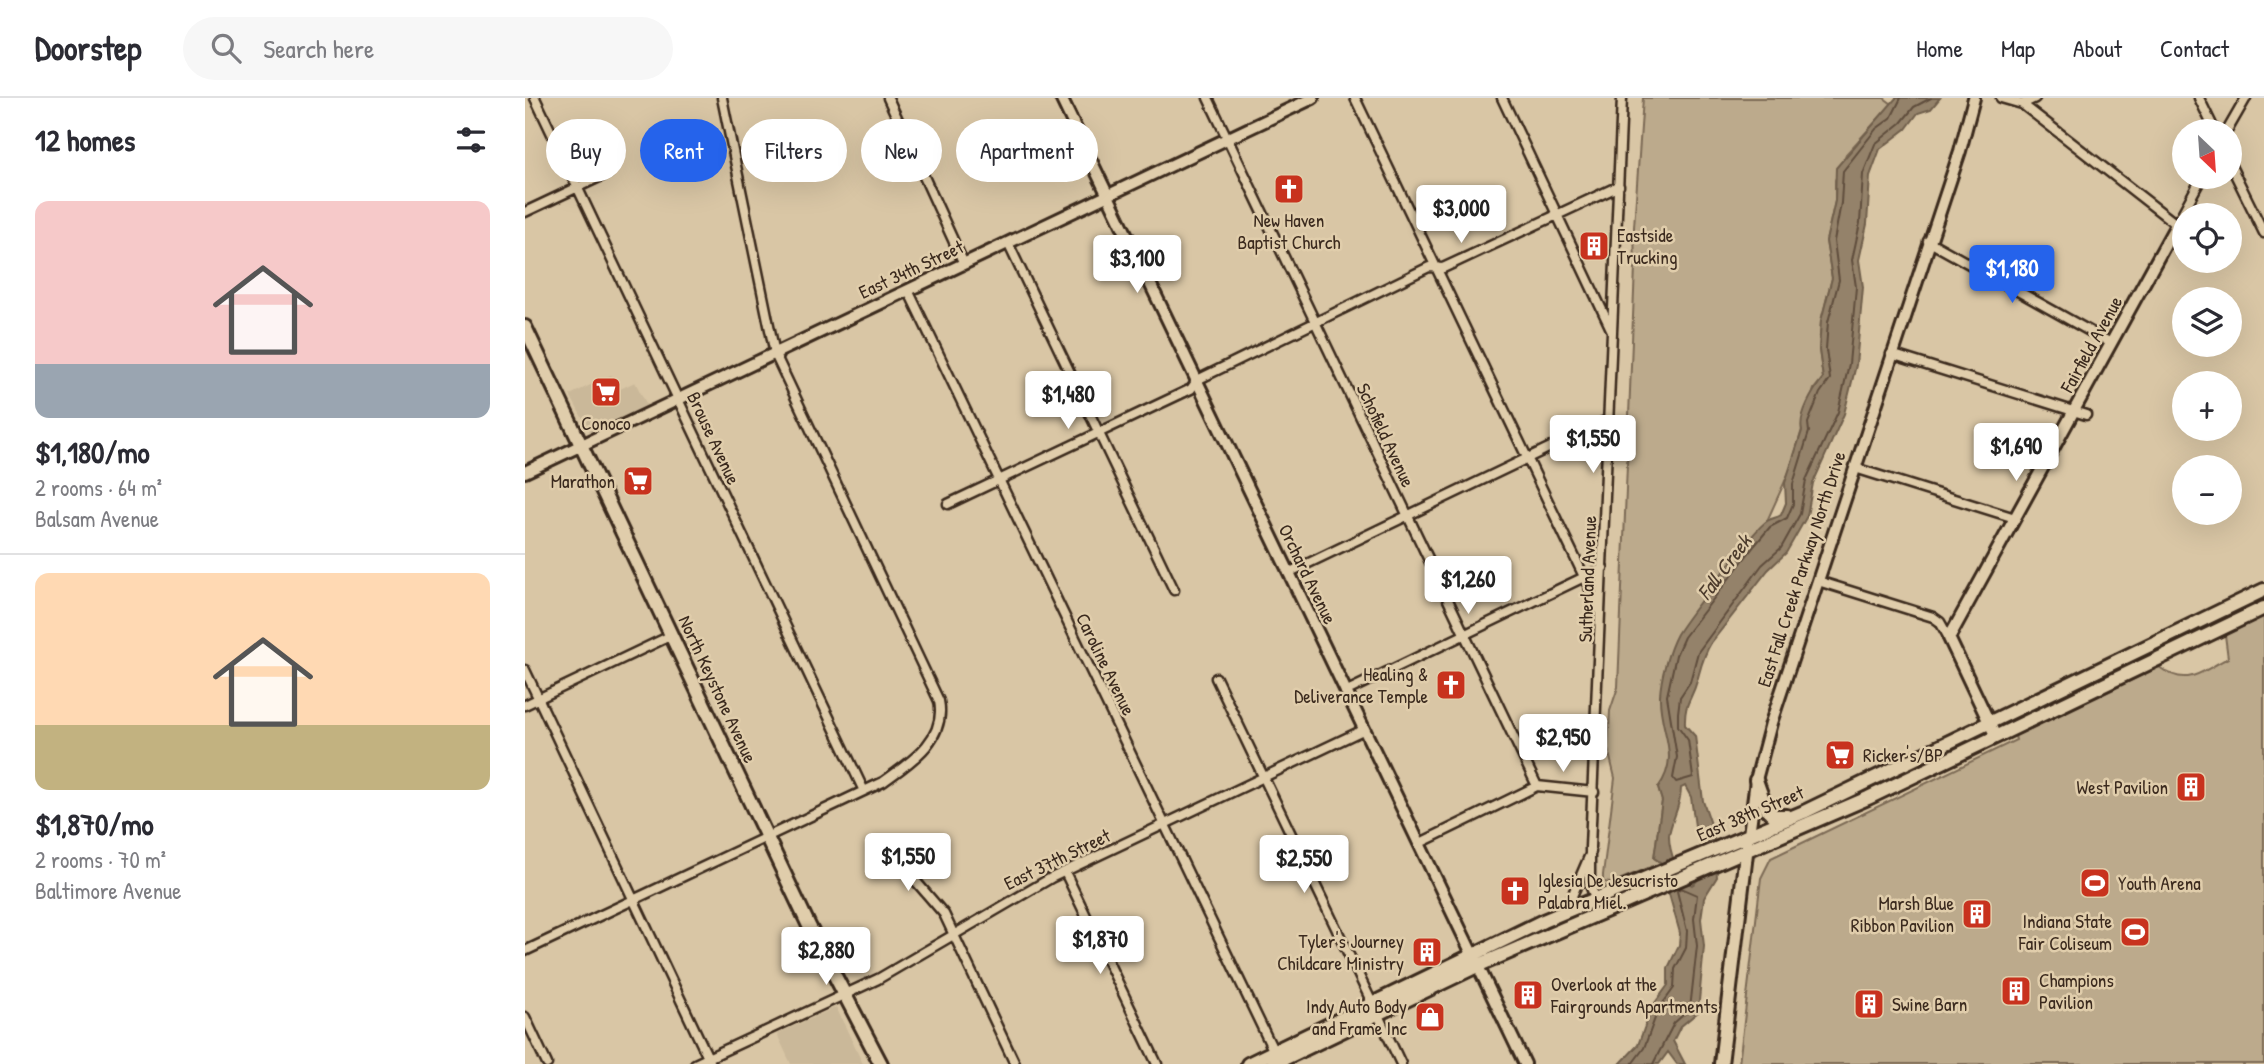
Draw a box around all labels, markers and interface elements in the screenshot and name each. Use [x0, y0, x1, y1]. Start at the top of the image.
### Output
search box [183, 17, 673, 80]
text: Doorstep [35, 26, 141, 70]
icon: search [207, 29, 245, 67]
text: Search here [263, 31, 374, 66]
text: Home [1916, 32, 1963, 64]
text: Map [2001, 32, 2035, 64]
text: About [2073, 32, 2122, 64]
text: Contact [2160, 32, 2229, 64]
chip: Buy [546, 119, 626, 182]
chip: Rent [640, 119, 727, 182]
chip: Filters [741, 119, 847, 182]
chip: New [861, 119, 942, 182]
chip: Apartment [956, 119, 1098, 182]
north arrow [2172, 119, 2242, 189]
map controls [2172, 119, 2242, 525]
text: 12 homes [35, 120, 135, 160]
icon: filters [452, 121, 490, 159]
church icon: New Haven Baptist Church [1272, 172, 1306, 206]
pin: $3,000 [1404, 186, 1518, 245]
text: $3,000 [1432, 192, 1490, 223]
button: locate [2172, 203, 2242, 273]
place label: New Haven Baptist Church [1238, 207, 1340, 255]
place label: Eastside Trucking [1617, 222, 1677, 270]
building icon: Eastside Trucking [1577, 229, 1611, 263]
street label: East 34th Street [854, 233, 968, 305]
pin: $3,100 [1080, 236, 1194, 295]
text: $3,100 [1109, 242, 1165, 273]
pin: $1,180 [1955, 246, 2069, 305]
icon: home [200, 247, 326, 373]
text: $1,180 [1985, 252, 2039, 283]
button: layers [2172, 287, 2242, 357]
street label: Fairfield Avenue [2053, 291, 2128, 398]
button: + [2172, 371, 2242, 441]
pin: $1,480 [1011, 372, 1125, 431]
supermarket icon: Conoco [589, 375, 623, 409]
text: $1,480 [1041, 378, 1095, 409]
street label: Schofield Avenue [1351, 379, 1422, 492]
street label: Brouse Avenue [681, 387, 747, 489]
place label: Conoco [581, 410, 631, 436]
pin: $1,550 [1536, 416, 1650, 475]
text: $1,550 [1566, 422, 1620, 453]
pin: $1,690 [1959, 424, 2073, 483]
text: $1,690 [1990, 430, 2042, 461]
text: $1,180/mo [35, 432, 150, 472]
street label: East Fall Creek Parkway North Drive [1751, 447, 1852, 690]
button: − [2172, 455, 2242, 525]
supermarket icon: Marathon [621, 464, 655, 498]
place label: Marathon [551, 468, 615, 494]
text: 2 rooms · 64 m² [35, 472, 162, 503]
text: Balsam Avenue [35, 503, 159, 534]
street label: Sutherland Avenue [1572, 515, 1602, 643]
street label: Orchard Avenue [1273, 520, 1344, 629]
water label: Fall Creek [1690, 526, 1760, 606]
pin: $1,260 [1411, 556, 1525, 616]
text: $1,260 [1441, 563, 1495, 594]
street label: Caroline Avenue [1070, 608, 1142, 720]
street label: North Keystone Avenue [672, 611, 764, 767]
icon: home [200, 619, 326, 745]
place label: Healing & Deliverance Temple [1294, 661, 1428, 709]
church icon: Healing & Deliverance Temple [1434, 668, 1468, 702]
pin: $2,950 [1506, 714, 1620, 774]
text: $2,950 [1535, 721, 1591, 752]
supermarket icon: Ricker's/BP [1823, 738, 1857, 772]
place label: Ricker's/BP [1863, 742, 1943, 768]
building icon: West Pavilion [2174, 770, 2208, 804]
place label: West Pavilion [2077, 774, 2168, 800]
street label: East 38th Street [1692, 779, 1808, 847]
text: $1,870/mo [35, 804, 154, 844]
street label: East 37th Street [1000, 822, 1115, 896]
pin: $1,550 [851, 834, 965, 893]
pin: $2,550 [1247, 836, 1361, 895]
text: $1,550 [881, 840, 935, 871]
text: $2,550 [1276, 842, 1332, 873]
text: 2 rooms · 70 m² [35, 844, 166, 875]
sports icon: Youth Arena [2078, 866, 2112, 900]
place label: Iglesia De Jesucristo Palabra Miel. [1538, 867, 1678, 915]
place label: Youth Arena [2118, 870, 2201, 896]
church icon: Iglesia De Jesucristo Palabra Miel. [1498, 874, 1532, 908]
text: Baltimore Avenue [35, 875, 181, 906]
place label: Marsh Blue Ribbon Pavilion [1851, 890, 1954, 938]
building icon: Marsh Blue Ribbon Pavilion [1960, 897, 1994, 931]
place label: Indiana State Fair Coliseum [2018, 908, 2112, 956]
sports icon: Indiana State Fair Coliseum [2118, 915, 2152, 949]
pin: $1,870 [1043, 916, 1157, 976]
text: $1,870 [1072, 923, 1128, 954]
pin: $2,880 [769, 928, 883, 987]
place label: Tyler's Journey Childcare Ministry [1277, 928, 1404, 976]
text: $2,880 [797, 934, 855, 965]
building icon: Tyler's Journey Childcare Ministry [1410, 935, 1444, 969]
place label: Champions Pavilion [2039, 967, 2114, 1015]
place label: Overlook at the Fairgrounds Apartments [1550, 971, 1717, 1019]
building icon: Champions Pavilion [1999, 974, 2033, 1008]
building icon: Overlook at the Fairgrounds Apartments [1511, 978, 1545, 1012]
building icon: Swine Barn [1852, 987, 1886, 1021]
place label: Swine Barn [1892, 991, 1967, 1017]
place label: Indy Auto Body and Frame Inc [1306, 993, 1408, 1041]
shop icon: Indy Auto Body and Frame Inc [1413, 1000, 1447, 1034]

